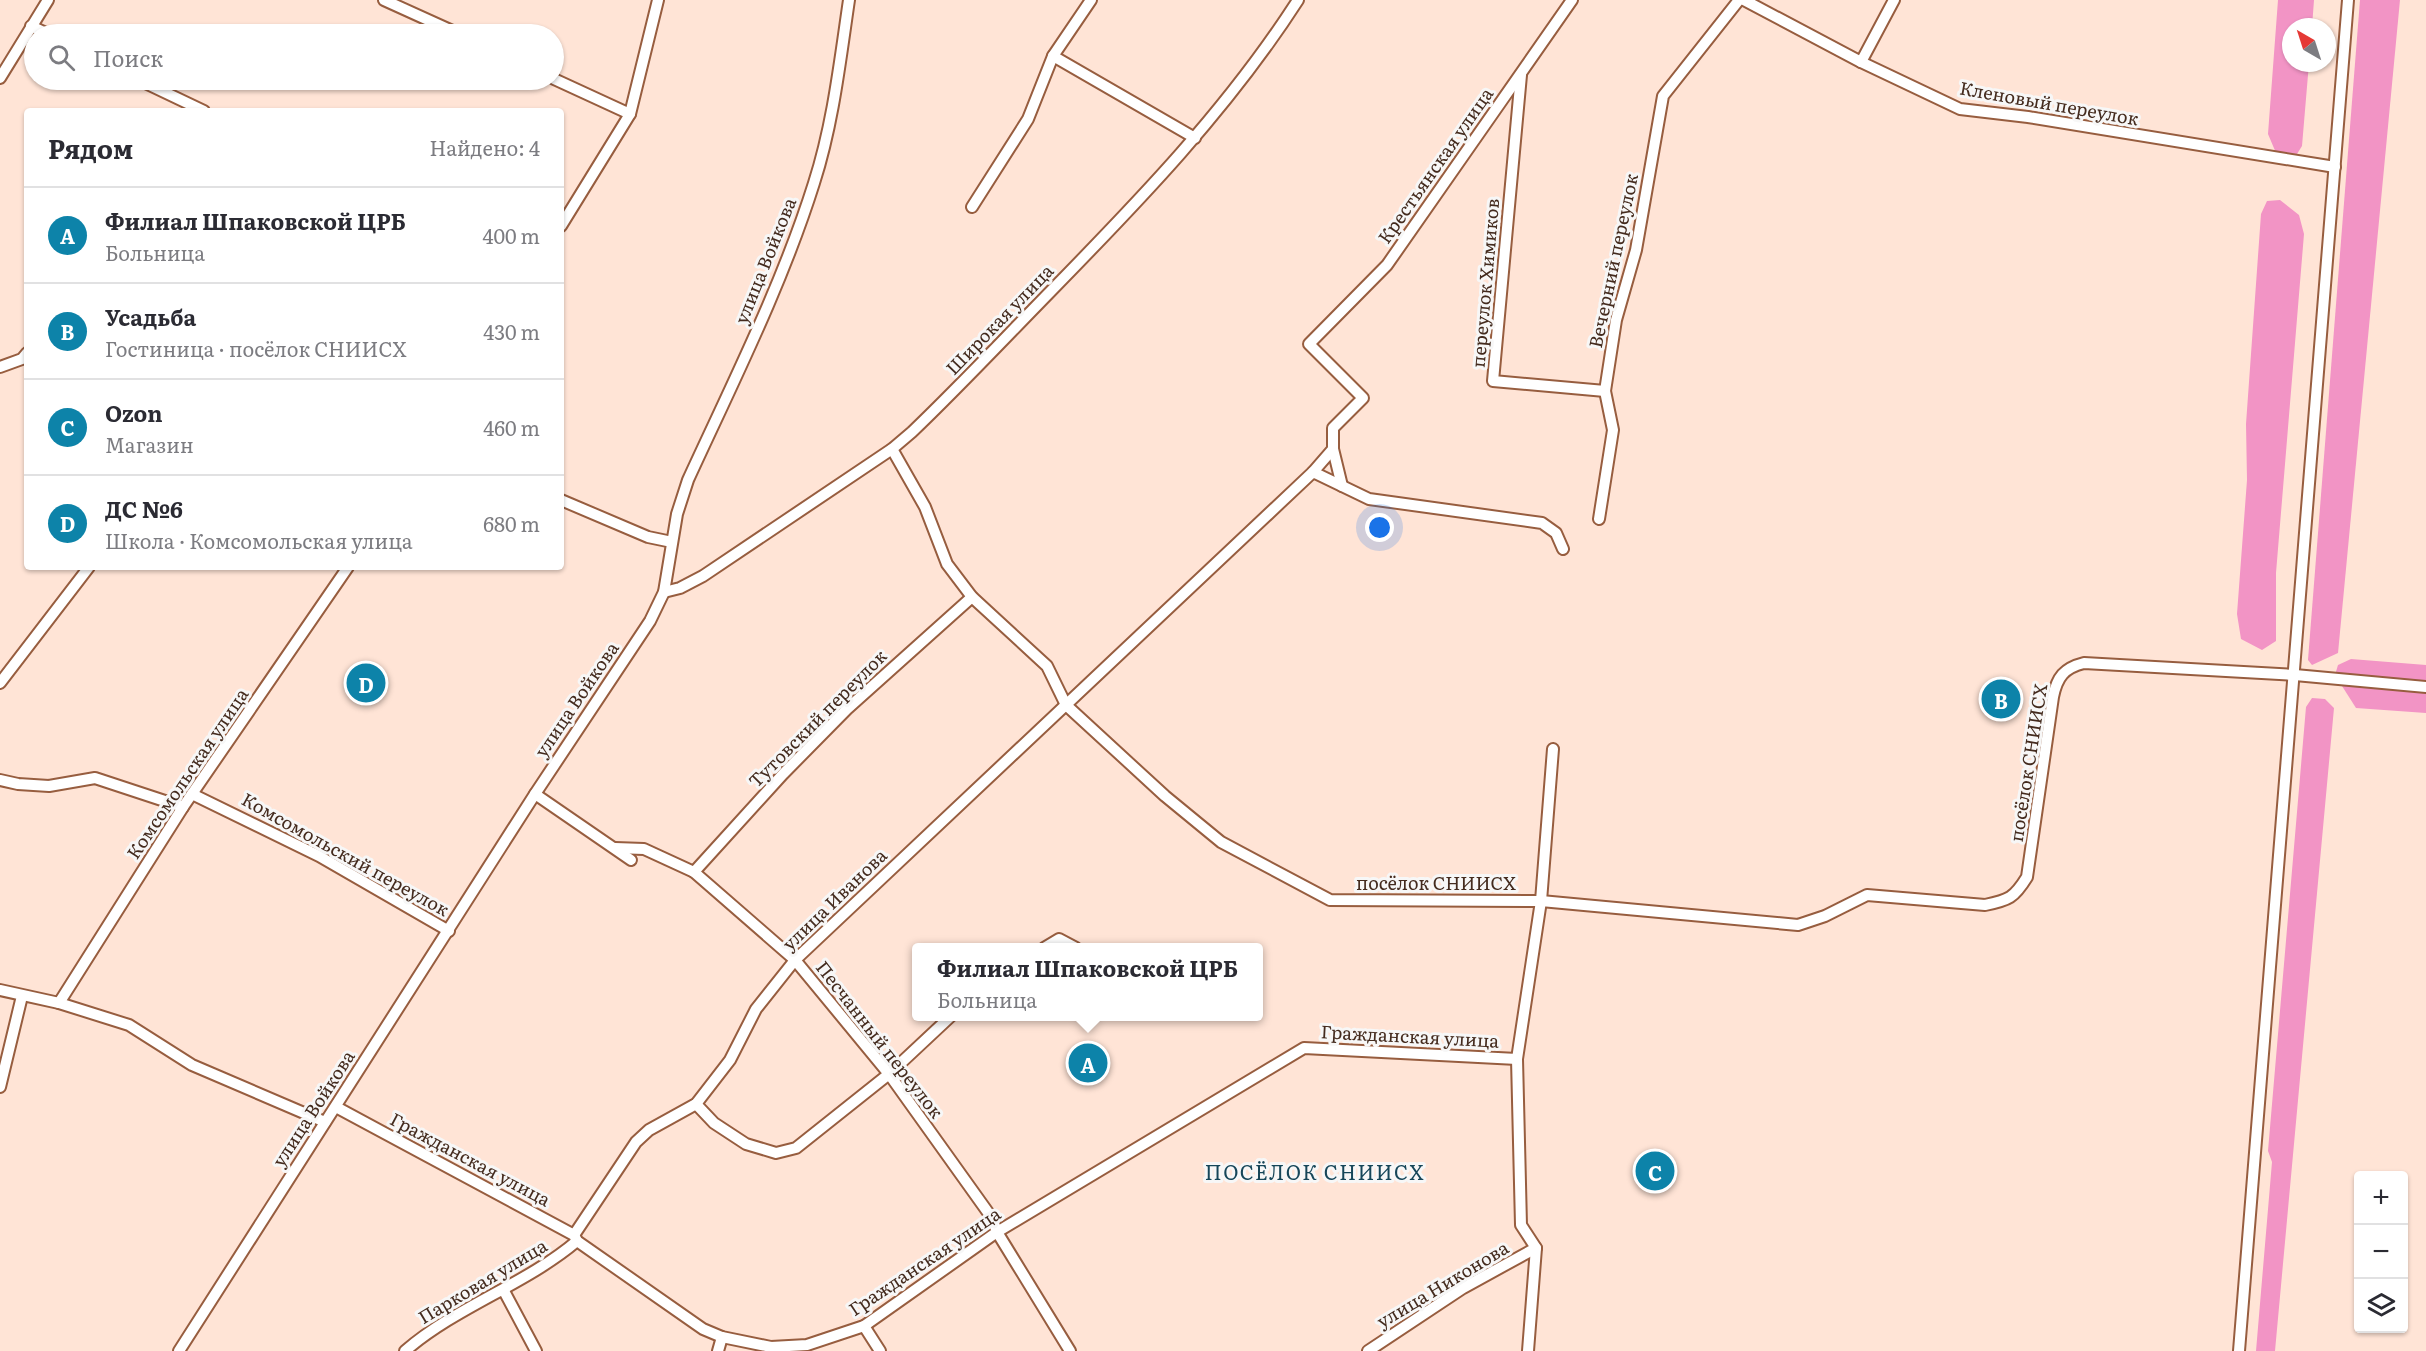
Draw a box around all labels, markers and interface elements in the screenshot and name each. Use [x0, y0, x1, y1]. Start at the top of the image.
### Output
north arrow [2282, 18, 2336, 72]
search box [24, 24, 564, 90]
icon: search [45, 41, 78, 74]
text: Поиск [93, 41, 163, 74]
street label: Кленовый переулок [1958, 73, 2141, 132]
street label: Крестьянская улица [1371, 81, 1499, 249]
text: Рядом [48, 128, 133, 167]
text: Найдено: 4 [429, 132, 540, 162]
street label: Вечерний переулок [1581, 171, 1644, 350]
street label: улица Войкова [727, 193, 802, 328]
street label: переулок Химиков [1464, 197, 1505, 369]
text: Филиал Шпаковской ЦРБ [105, 204, 406, 237]
text: A [60, 220, 75, 250]
text: 400 m [482, 220, 540, 250]
text: Больница [105, 237, 205, 267]
street label: Широкая улица [939, 257, 1059, 380]
text: Усадьба [105, 300, 196, 333]
text: B [61, 316, 74, 346]
text: 430 m [483, 316, 540, 346]
text: Гостиница · посёлок СНИИСХ [105, 333, 407, 363]
text: Ozon [105, 396, 162, 429]
text: C [60, 412, 75, 442]
text: 460 m [483, 412, 540, 442]
text: Магазин [105, 429, 194, 459]
text: ДС №6 [105, 492, 183, 525]
text: D [60, 508, 75, 538]
text: 680 m [483, 508, 540, 538]
your location [1365, 513, 1394, 542]
text: Школа · Комсомольская улица [105, 525, 413, 555]
street label: улица Войкова [527, 636, 625, 762]
street label: Тутовский переулок [742, 642, 893, 793]
pin: D [346, 660, 386, 706]
pin: B [1982, 676, 2020, 722]
street label: посёлок СНИИСХ [2002, 681, 2053, 844]
street label: Комсомольская улица [119, 682, 254, 864]
street label: Комсомольский переулок [237, 785, 455, 922]
street label: улица Иванова [776, 842, 893, 956]
street label: посёлок СНИИСХ [1356, 869, 1516, 896]
popup [912, 943, 1263, 1021]
text: Филиал Шпаковской ЦРБ [937, 951, 1238, 984]
street label: Песчанный переулок [810, 954, 951, 1124]
text: Больница [937, 984, 1037, 1014]
street label: Гражданская улица [1320, 1017, 1500, 1054]
pin: A [1068, 1040, 1108, 1086]
street label: улица Войкова [265, 1044, 361, 1172]
street label: Гражданская улица [386, 1105, 556, 1213]
pin: C [1636, 1148, 1674, 1194]
district label: ПОСЁЛОК СНИИСХ [1205, 1156, 1425, 1186]
map controls [2354, 1171, 2408, 1333]
button: + [2354, 1171, 2408, 1225]
street label: Гражданская улица [843, 1200, 1006, 1322]
button: − [2354, 1225, 2408, 1279]
street label: Парковая улица [413, 1231, 552, 1330]
street label: улица Никонова [1371, 1233, 1514, 1334]
button: layers [2354, 1279, 2408, 1333]

